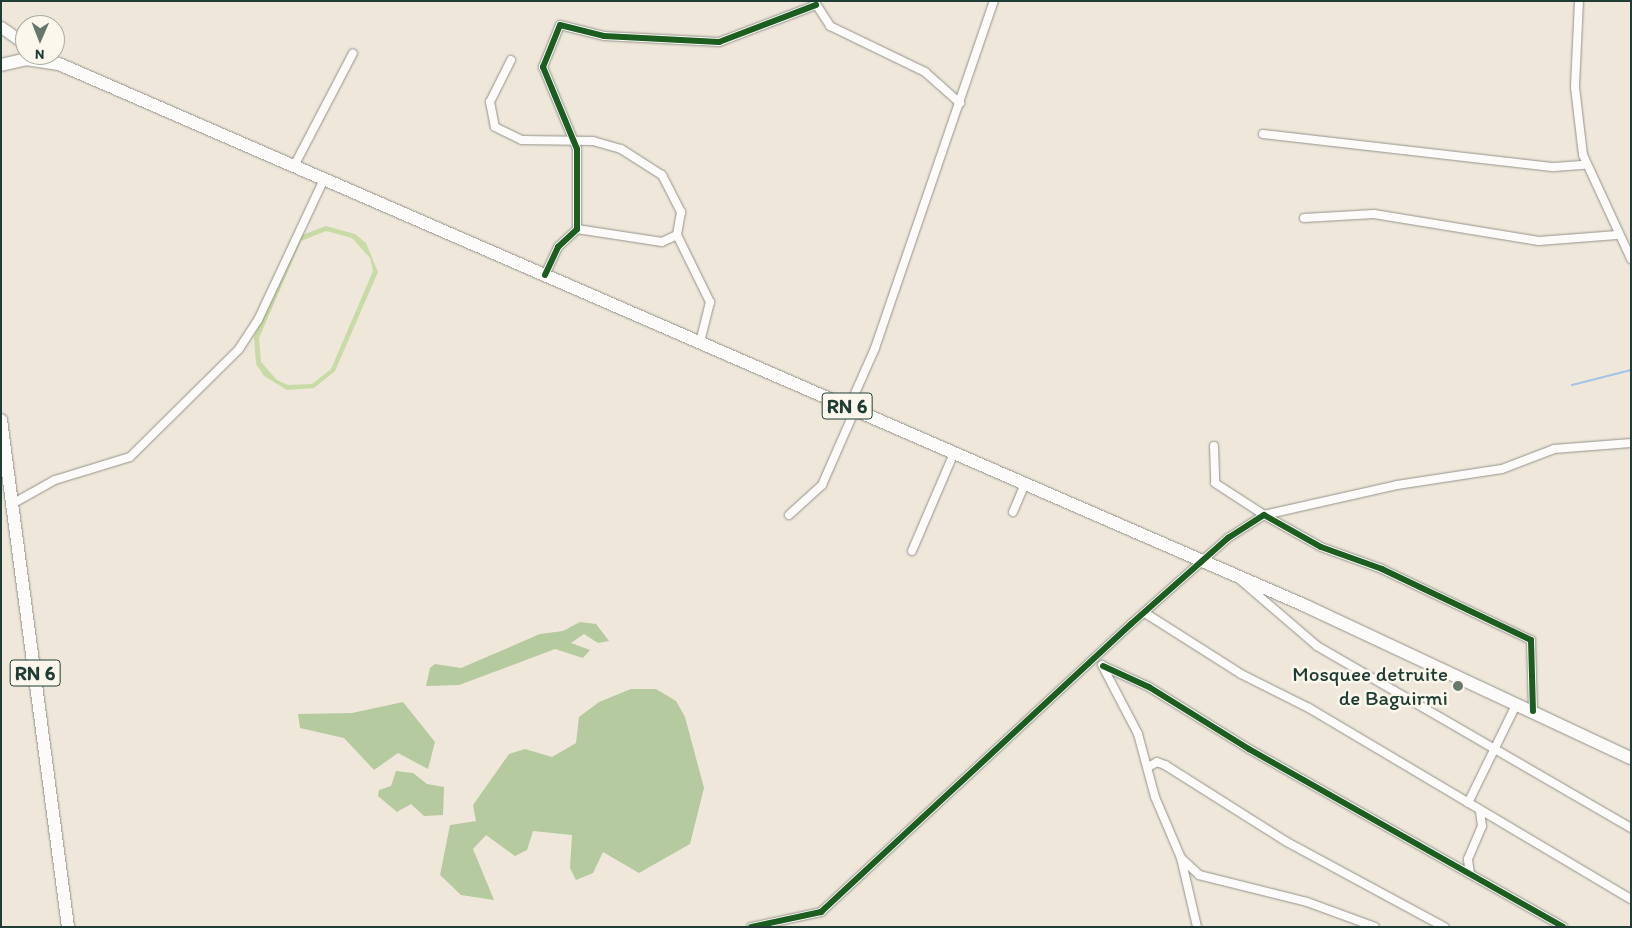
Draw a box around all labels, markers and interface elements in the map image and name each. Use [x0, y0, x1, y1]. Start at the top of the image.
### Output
north arrow [15, 15, 65, 65]
text: N [35, 46, 45, 63]
road number: RN 6 [821, 388, 873, 424]
road number: RN 6 [9, 656, 61, 690]
place label: Mosquee detruite de Baguirmi [1292, 661, 1448, 711]
marker: Mosquee detruite de Baguirmi [1452, 680, 1464, 692]

